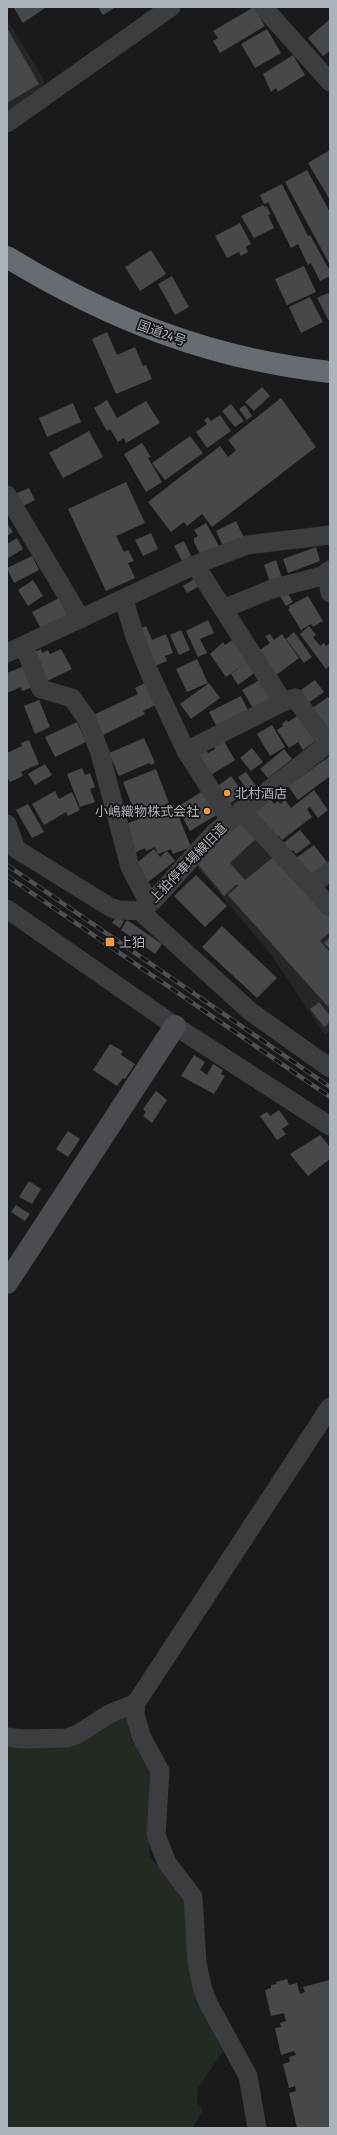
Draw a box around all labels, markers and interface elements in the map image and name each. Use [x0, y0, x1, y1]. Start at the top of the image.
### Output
street label: 国道24号 [136, 317, 188, 349]
place label: 北村酒店 [235, 786, 287, 801]
marker: 北村酒店 [222, 788, 232, 798]
place label: 小嶋織物株式会社 [95, 804, 199, 819]
marker: 小嶋織物株式会社 [202, 806, 212, 816]
street label: 上狛停車場線旧道 [146, 820, 230, 906]
place label: 上狛 [119, 935, 145, 950]
marker: 上狛 [104, 936, 116, 948]

